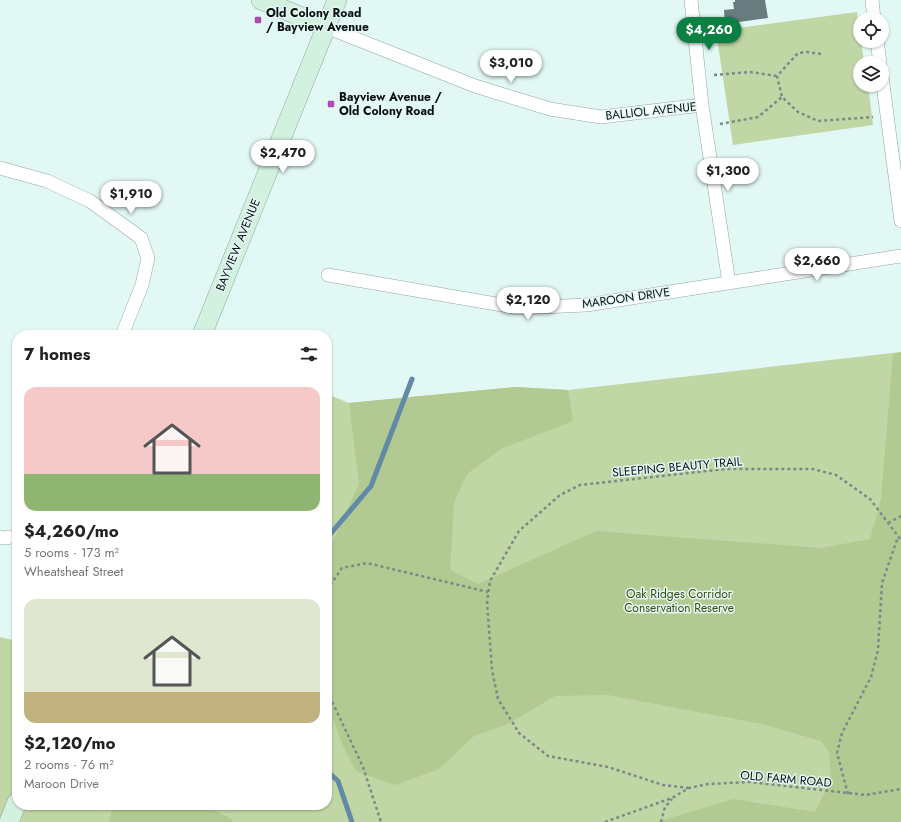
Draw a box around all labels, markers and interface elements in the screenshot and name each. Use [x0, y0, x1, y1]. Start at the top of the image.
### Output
place label: Old Colony Road / Bayview Avenue [266, 4, 369, 36]
map controls [853, 12, 889, 92]
button: locate [853, 12, 889, 48]
marker: Old Colony Road / Bayview Avenue [253, 15, 263, 25]
pin: $4,260 [676, 17, 742, 51]
text: $4,260 [685, 20, 733, 39]
pin: $3,010 [478, 50, 544, 84]
text: $3,010 [489, 53, 533, 72]
button: layers [853, 56, 889, 92]
place label: Bayview Avenue / Old Colony Road [339, 88, 443, 120]
street label: BALLIOL AVENUE [605, 97, 697, 125]
marker: Bayview Avenue / Old Colony Road [326, 99, 336, 109]
pin: $2,470 [250, 140, 316, 174]
text: $2,470 [260, 143, 306, 162]
pin: $1,300 [695, 158, 761, 192]
text: $1,300 [706, 161, 750, 180]
pin: $1,910 [98, 181, 164, 215]
text: $1,910 [110, 184, 152, 203]
street label: BAYVIEW AVENUE [211, 196, 265, 294]
pin: $2,660 [784, 248, 850, 282]
text: $2,660 [794, 251, 840, 270]
street label: MAROON DRIVE [581, 283, 671, 313]
pin: $2,120 [495, 287, 561, 321]
text: $2,120 [506, 290, 550, 309]
text: 7 homes [24, 342, 91, 366]
icon: filters [298, 343, 320, 365]
icon: home [136, 413, 208, 485]
street label: SLEEPING BEAUTY TRAIL [611, 452, 743, 482]
text: $4,260/mo [24, 519, 119, 543]
text: 5 rooms · 173 m² [24, 543, 119, 562]
text: Wheatsheaf Street [24, 562, 123, 581]
park label: Oak Ridges Corridor Conservation Reserve [624, 585, 734, 617]
icon: home [136, 625, 208, 697]
text: $2,120/mo [24, 731, 115, 755]
text: 2 rooms · 76 m² [24, 755, 114, 774]
street label: OLD FARM ROAD [740, 766, 832, 792]
text: Maroon Drive [24, 774, 99, 793]

